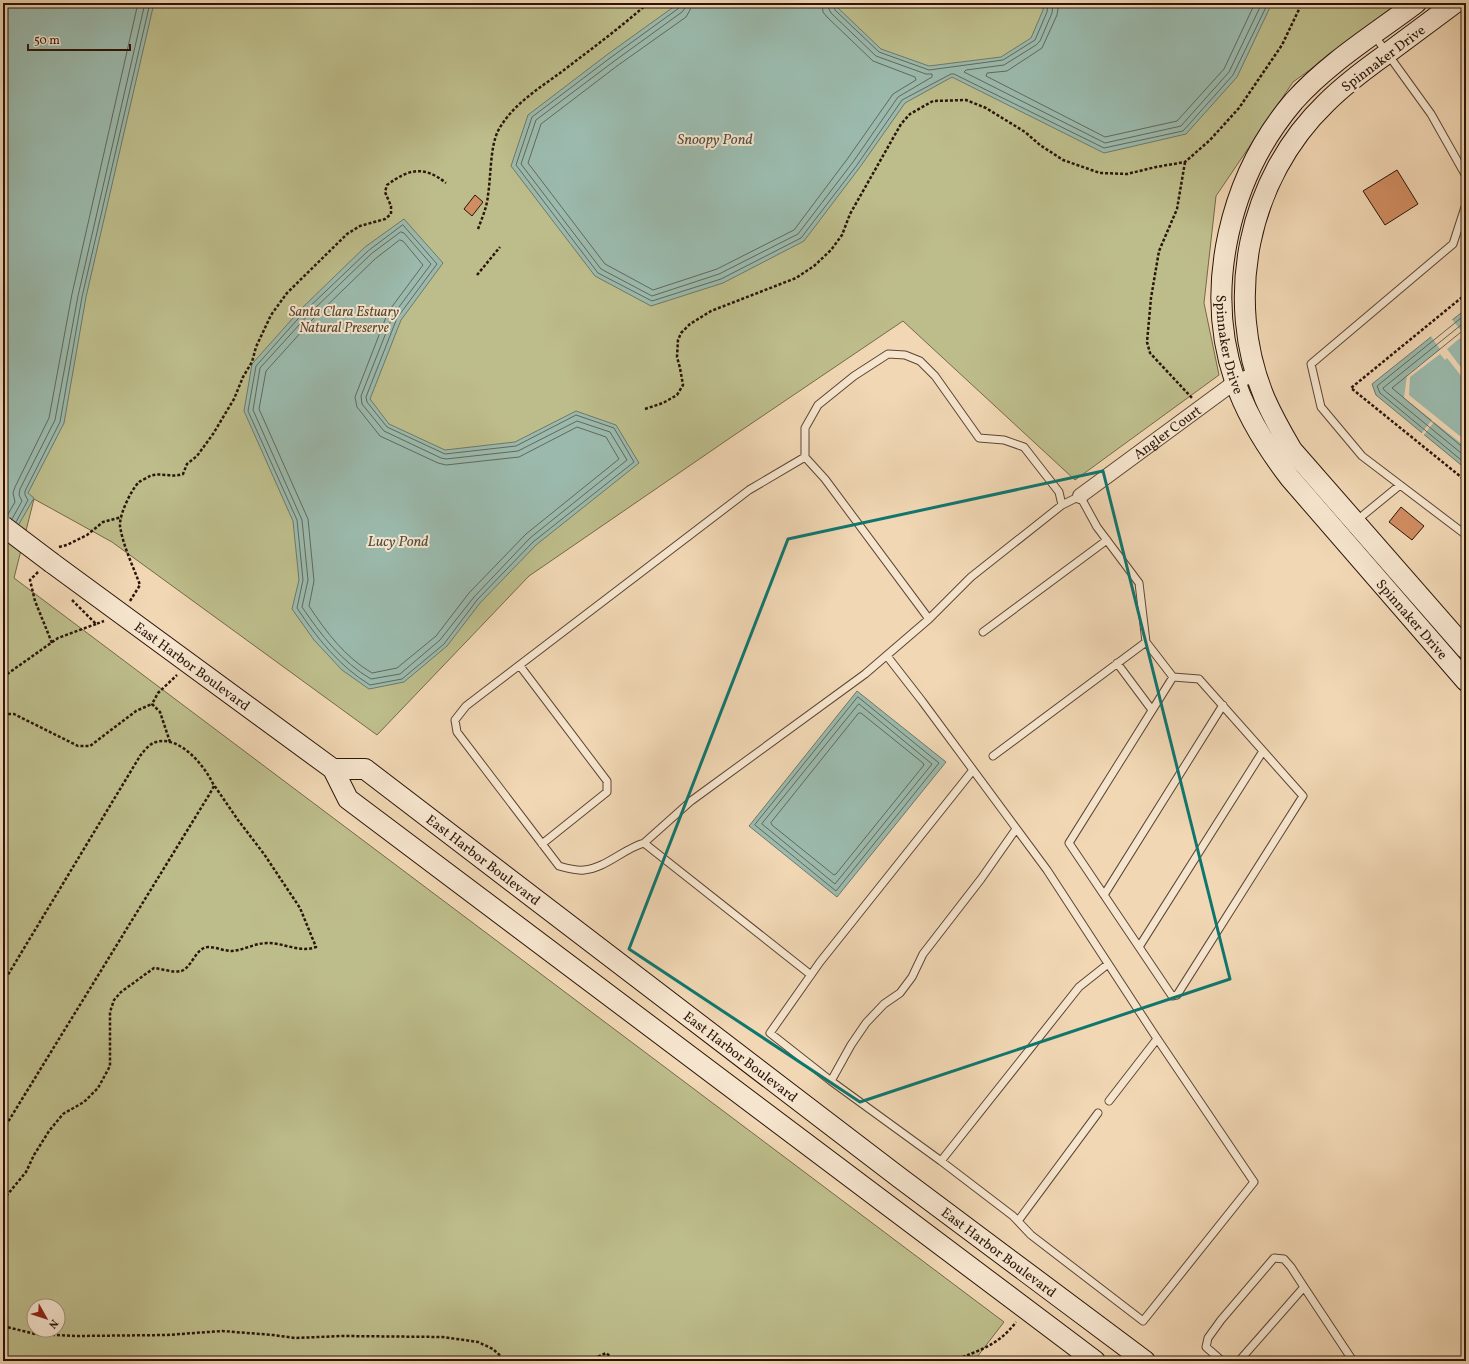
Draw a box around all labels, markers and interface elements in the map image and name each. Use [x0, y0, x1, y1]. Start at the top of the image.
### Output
street label: Spinnaker Drive [1338, 21, 1430, 97]
scale bar [28, 26, 130, 52]
text: 50 m [34, 33, 60, 49]
water label: Snoopy Pond [677, 130, 753, 151]
street label: Spinnaker Drive [1210, 295, 1247, 397]
park label: Santa Clara Estuary Natural Preserve [289, 303, 400, 338]
street label: Angler Court [1130, 402, 1206, 465]
water label: Lucy Pond [367, 532, 429, 553]
street label: Spinnaker Drive [1371, 576, 1451, 664]
street label: East Harbor Boulevard [130, 618, 253, 716]
street label: East Harbor Boulevard [421, 811, 544, 911]
street label: East Harbor Boulevard [679, 1008, 801, 1107]
street label: East Harbor Boulevard [937, 1204, 1060, 1303]
north arrow [26, 1298, 66, 1338]
text: N [44, 1316, 61, 1331]

